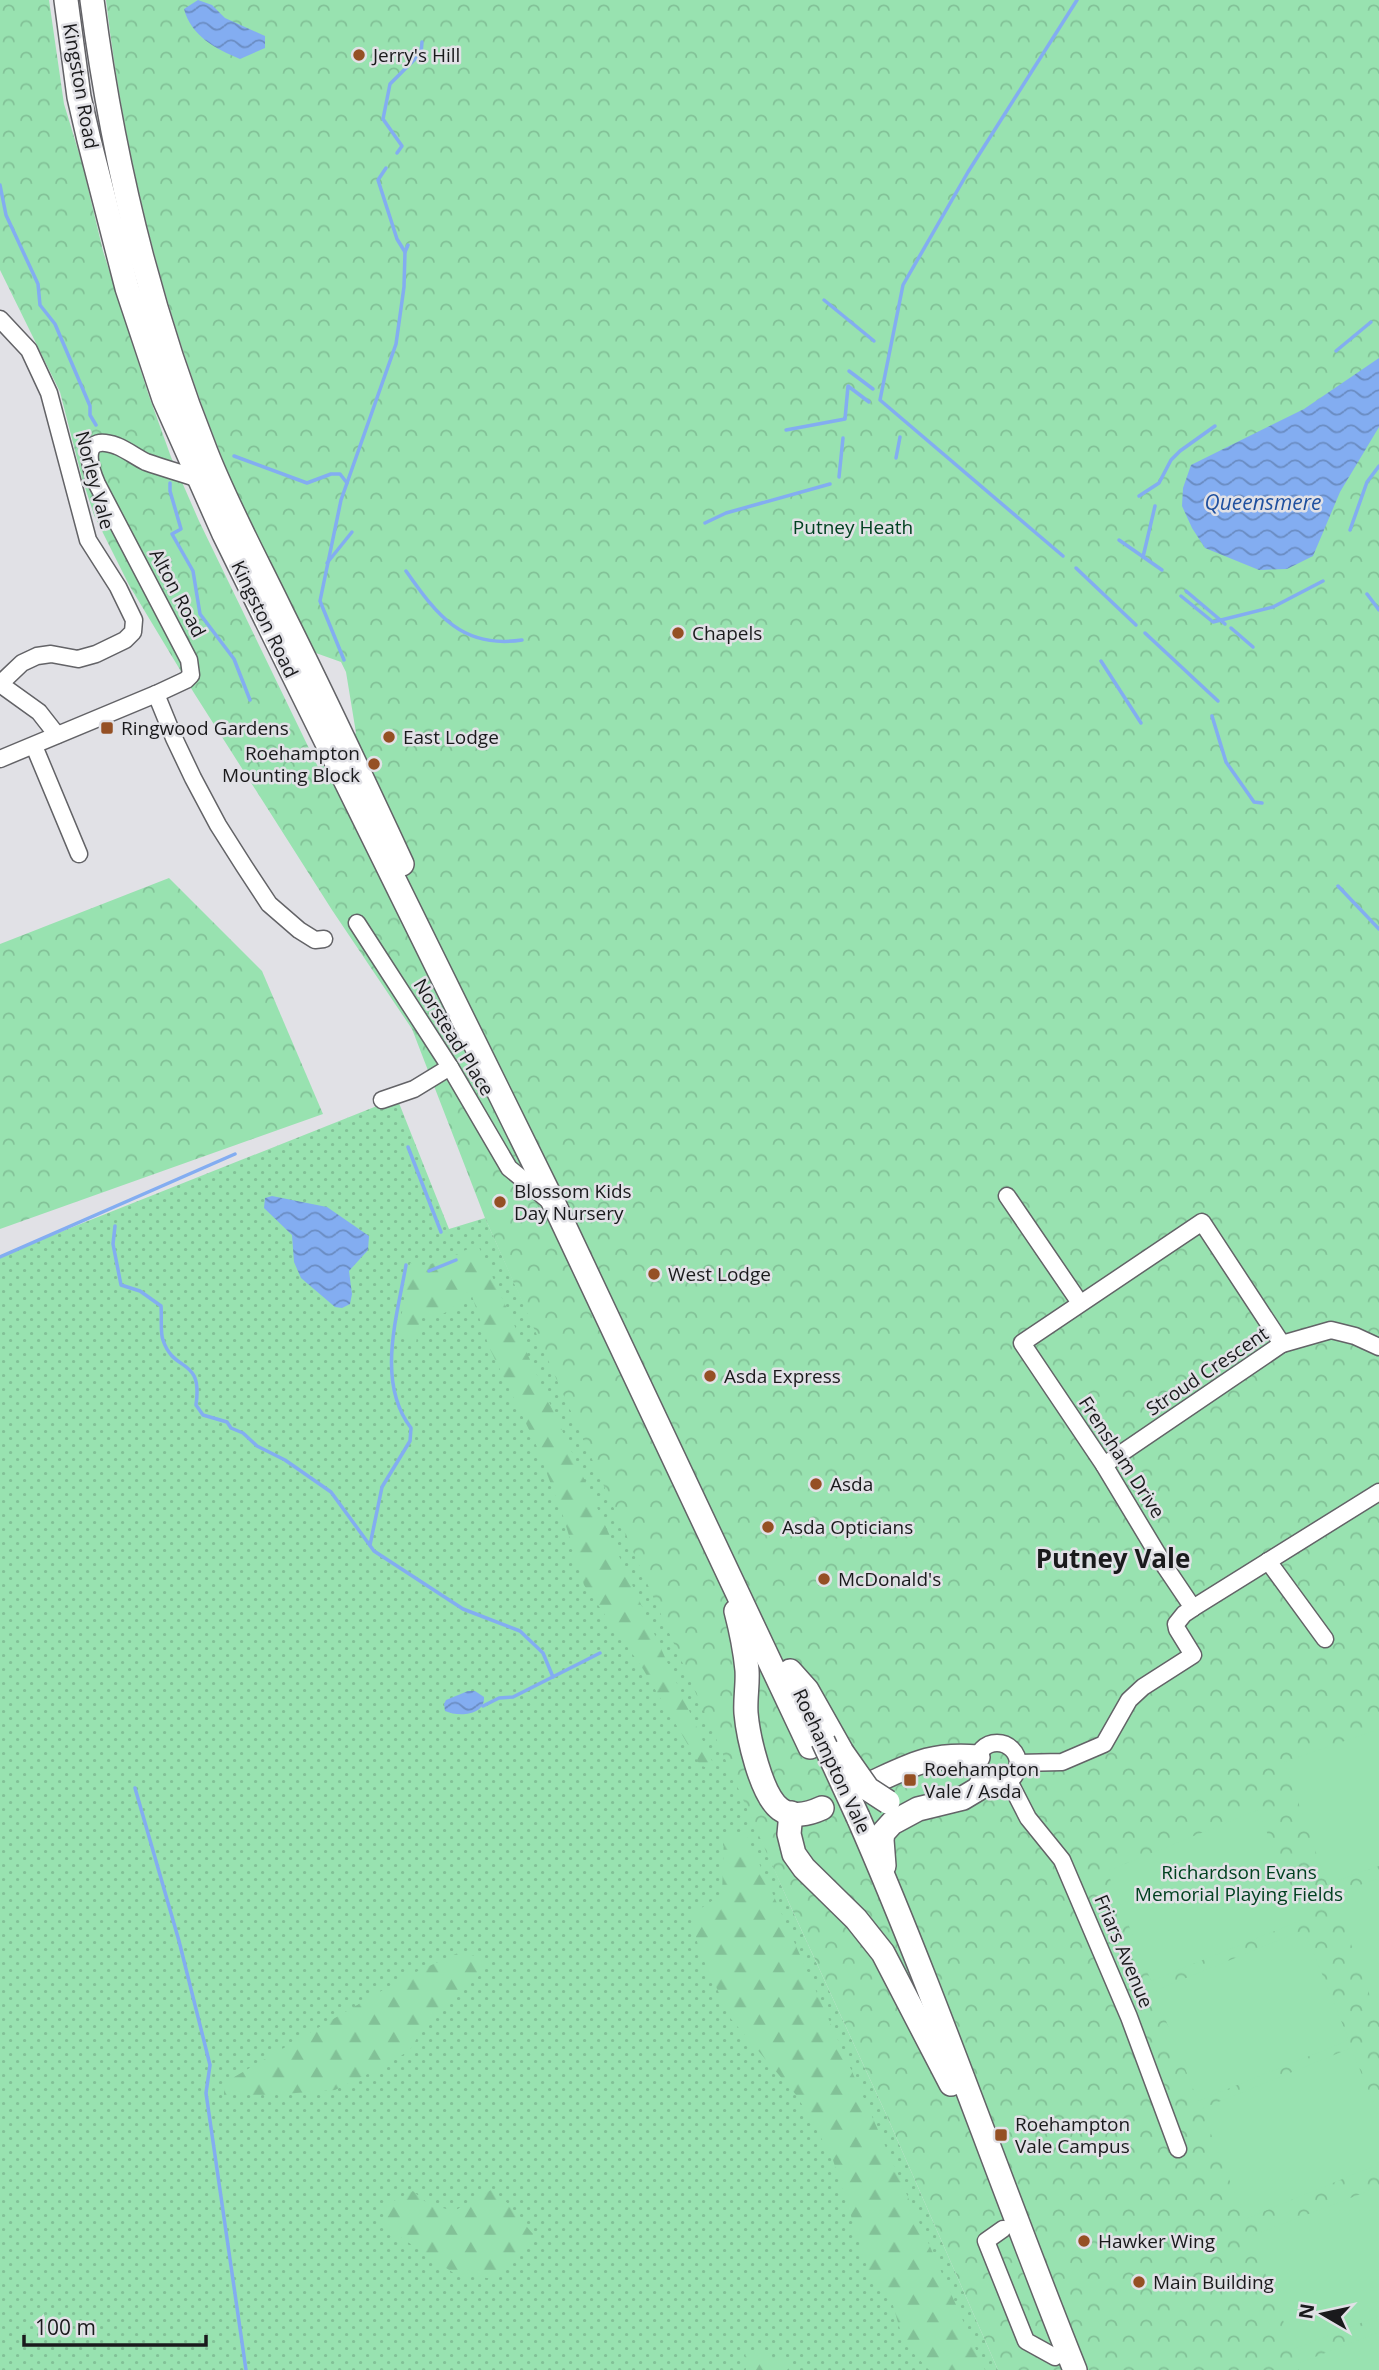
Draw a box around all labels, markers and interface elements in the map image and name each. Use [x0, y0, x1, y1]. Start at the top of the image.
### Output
street label: Kingston Road [57, 21, 105, 151]
place label: Jerry's Hill [371, 42, 460, 68]
marker: Jerry's Hill [351, 47, 367, 63]
street label: Norley Vale [69, 428, 121, 532]
water label: Queensmere [1205, 488, 1321, 516]
park label: Putney Heath [793, 514, 913, 540]
street label: Alton Road [144, 544, 212, 642]
street label: Kingston Road [225, 556, 305, 682]
place label: Chapels [692, 620, 762, 646]
marker: Chapels [670, 625, 686, 641]
place label: Ringwood Gardens [121, 715, 289, 741]
marker: Ringwood Gardens [99, 720, 115, 736]
place label: East Lodge [403, 724, 499, 750]
marker: East Lodge [381, 729, 397, 745]
place label: Roehampton Mounting Block [222, 740, 360, 788]
marker: Roehampton Mounting Block [366, 756, 382, 772]
street label: Norstead Place [408, 973, 500, 1101]
place label: Blossom Kids Day Nursery [514, 1178, 632, 1226]
marker: Blossom Kids Day Nursery [492, 1194, 508, 1210]
place label: West Lodge [668, 1261, 771, 1287]
marker: West Lodge [646, 1266, 662, 1282]
street label: Stroud Crescent [1141, 1320, 1273, 1422]
place label: Asda Express [724, 1363, 841, 1389]
marker: Asda Express [702, 1368, 718, 1384]
street label: Frensham Drive [1073, 1391, 1171, 1523]
place label: Asda [830, 1471, 873, 1497]
marker: Asda [808, 1476, 824, 1492]
place label: Asda Opticians [782, 1514, 913, 1540]
marker: Asda Opticians [760, 1519, 776, 1535]
district label: Putney Vale [1036, 1540, 1190, 1576]
place label: McDonald's [838, 1566, 941, 1592]
marker: McDonald's [816, 1571, 832, 1587]
street label: Roehampton Vale [787, 1684, 877, 1838]
place label: Roehampton Vale / Asda [924, 1756, 1039, 1804]
marker: Roehampton Vale / Asda [902, 1772, 918, 1788]
park label: Richardson Evans Memorial Playing Fields [1135, 1859, 1343, 1907]
street label: Friars Avenue [1088, 1890, 1160, 2012]
place label: Roehampton Vale Campus [1015, 2111, 1130, 2159]
marker: Roehampton Vale Campus [993, 2127, 1009, 2143]
place label: Hawker Wing [1098, 2228, 1215, 2254]
marker: Hawker Wing [1076, 2233, 1092, 2249]
place label: Main Building [1153, 2269, 1274, 2295]
marker: Main Building [1131, 2274, 1147, 2290]
north arrow [1288, 2279, 1358, 2349]
text: N [1292, 2302, 1320, 2321]
scale bar [24, 2304, 206, 2348]
text: 100 m [35, 2313, 96, 2341]

